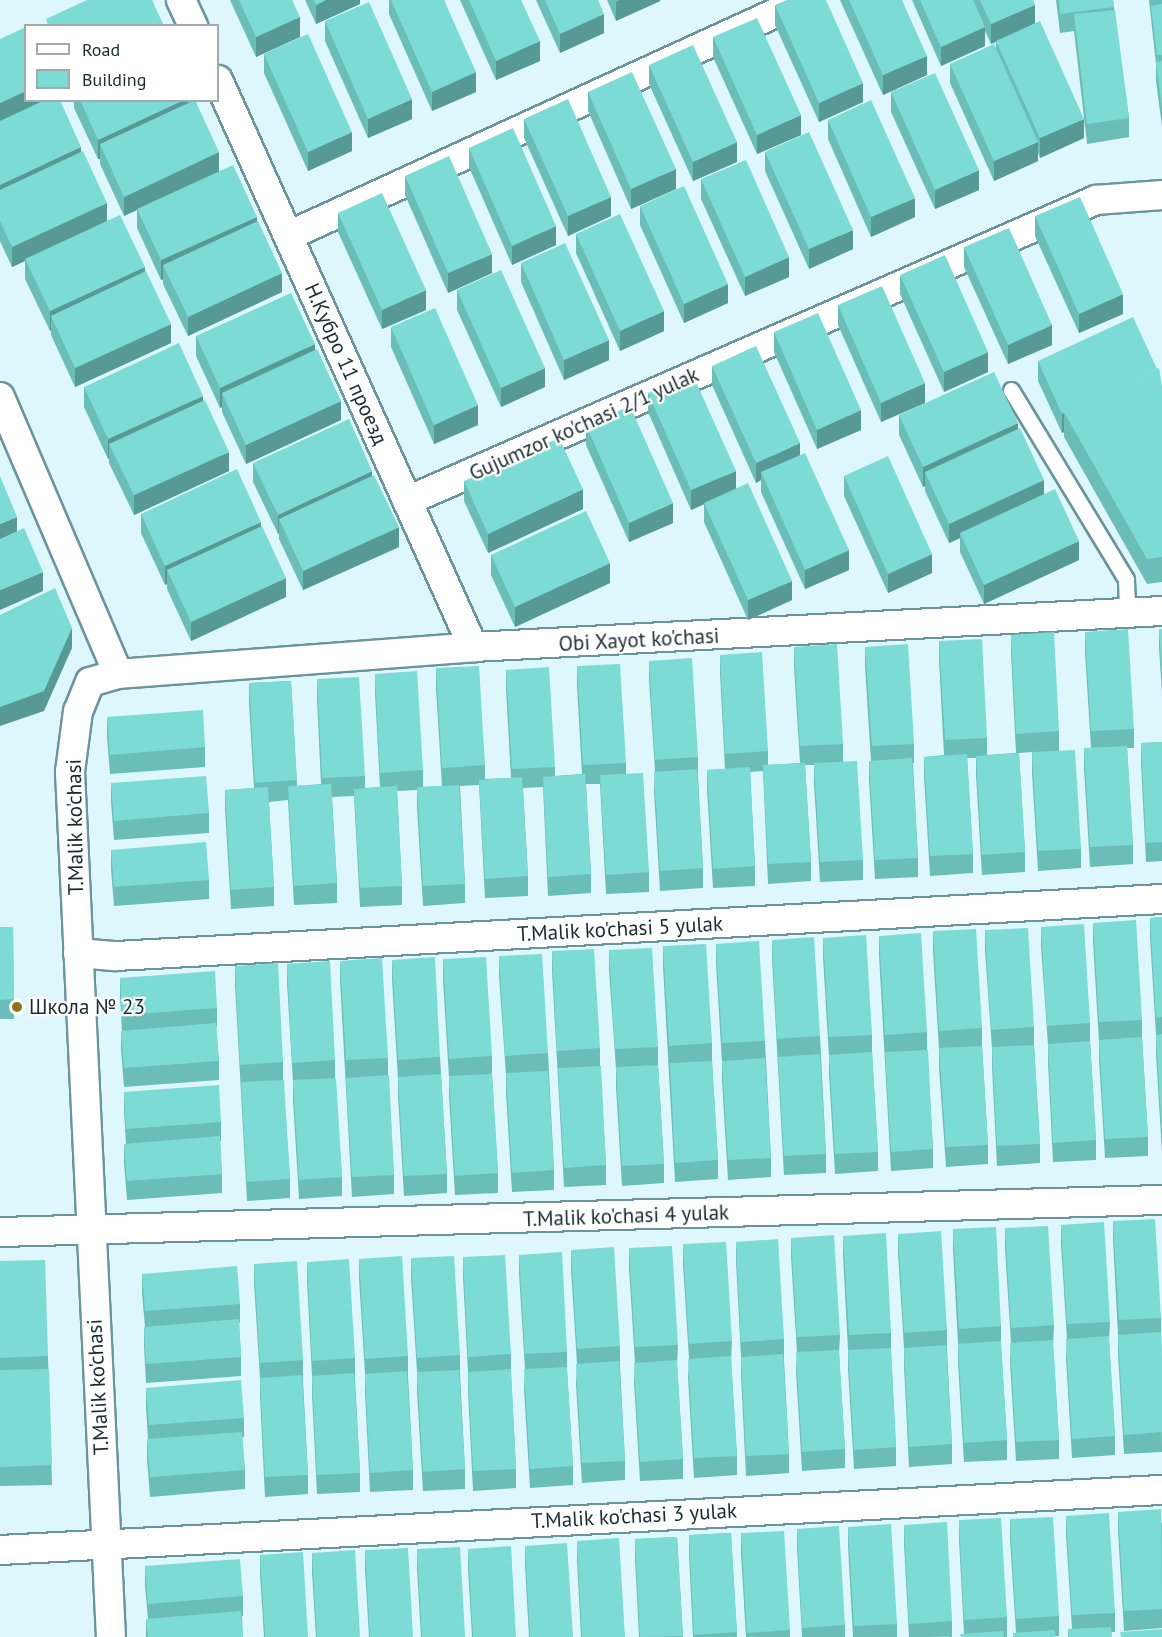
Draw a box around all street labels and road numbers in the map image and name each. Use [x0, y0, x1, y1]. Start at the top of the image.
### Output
street label: Н.Кубро 11 проезд [299, 279, 393, 449]
street label: Gujumzor ko'chasi 2/1 yulak [465, 362, 703, 486]
street label: Obi Xayot ko'chasi [558, 623, 720, 657]
street label: T.Malik ko'chasi [61, 758, 89, 896]
street label: T.Malik ko'chasi 5 yulak [516, 911, 724, 947]
street label: T.Malik ko'chasi 4 yulak [522, 1200, 730, 1232]
street label: T.Malik ko'chasi [82, 1318, 114, 1456]
street label: T.Malik ko'chasi 3 yulak [530, 1498, 738, 1534]

